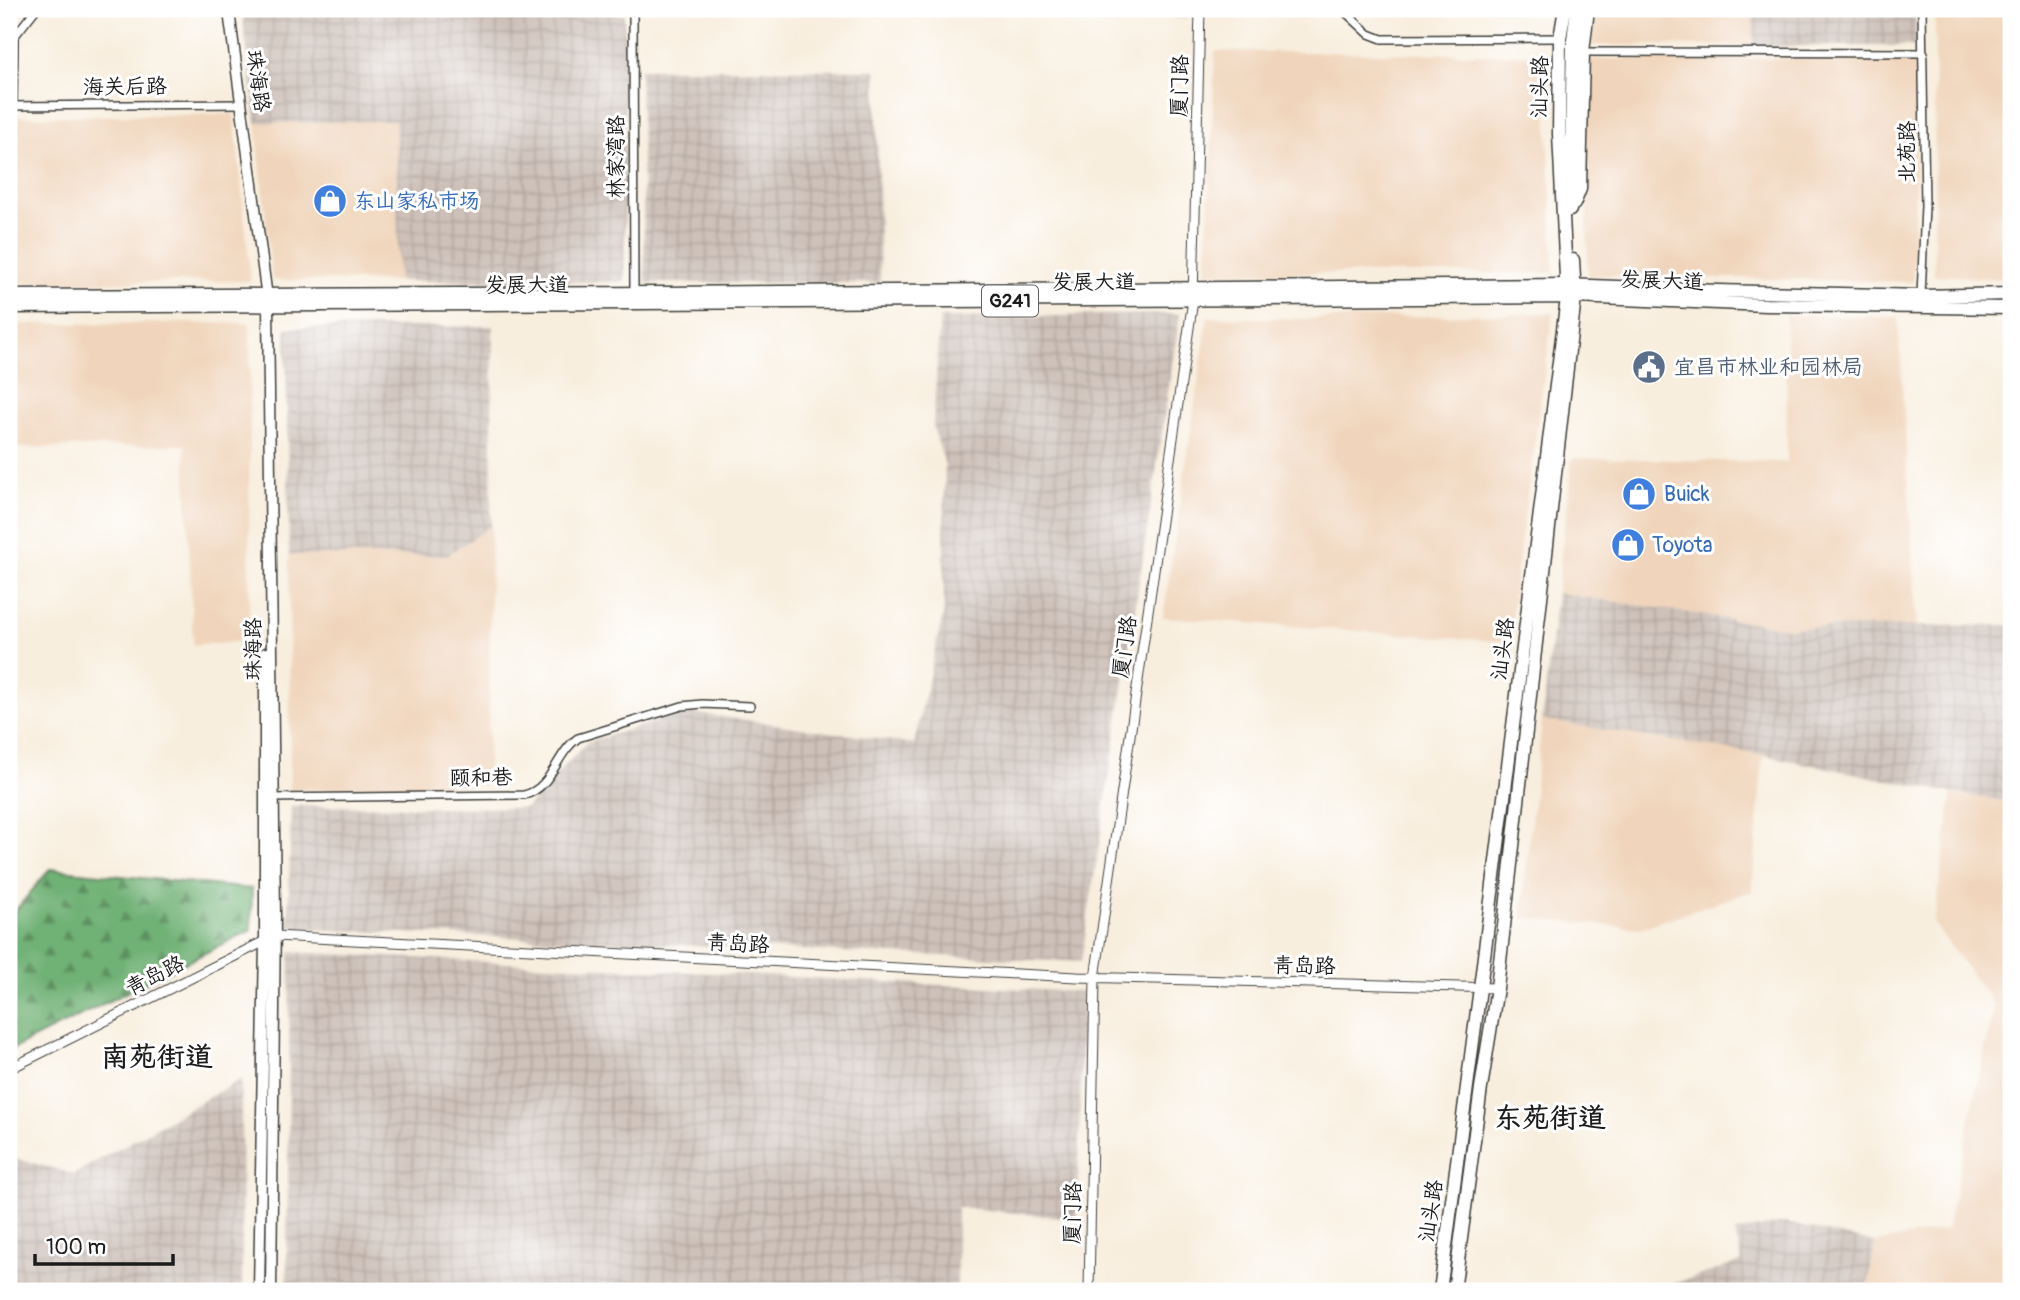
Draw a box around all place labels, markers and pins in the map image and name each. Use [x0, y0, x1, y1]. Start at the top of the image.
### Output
shop icon: 东山家私市场 [311, 182, 349, 220]
place label: 东山家私市场 [354, 188, 480, 215]
public building icon: 宜昌市林业和园林局 [1630, 348, 1668, 386]
place label: 宜昌市林业和园林局 [1674, 354, 1863, 381]
shop icon: Buick [1620, 475, 1658, 513]
place label: Buick [1664, 481, 1710, 508]
shop icon: Toyota [1609, 526, 1647, 564]
place label: Toyota [1652, 532, 1712, 559]

